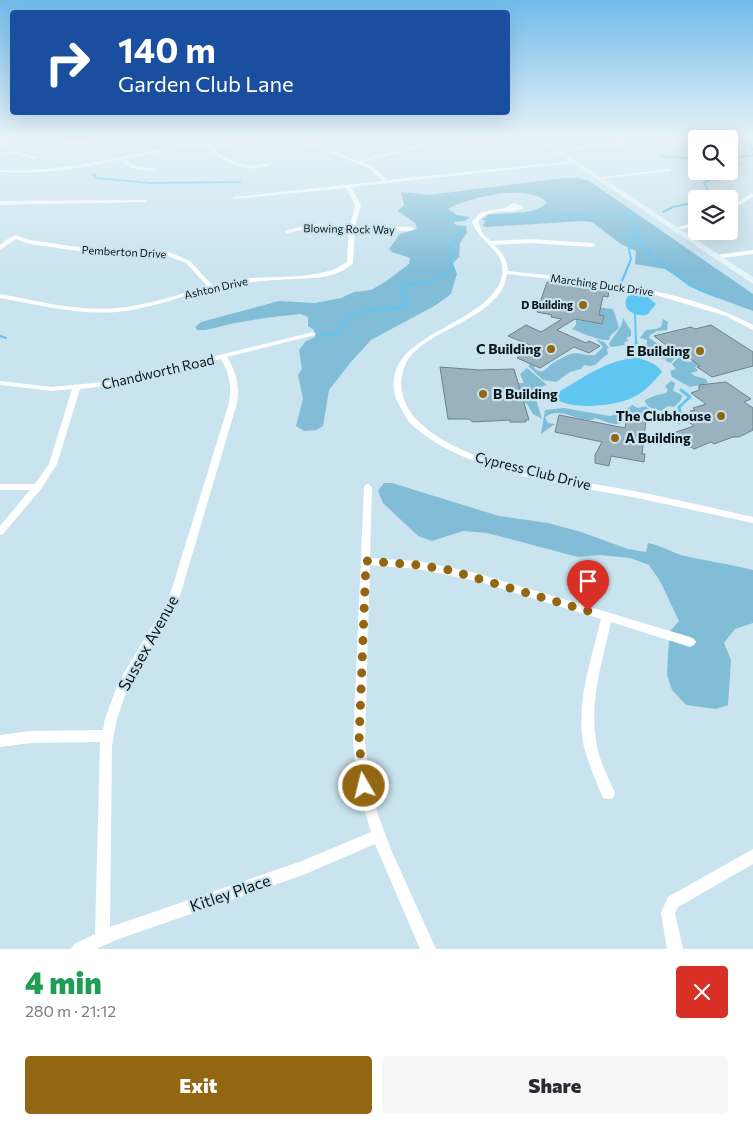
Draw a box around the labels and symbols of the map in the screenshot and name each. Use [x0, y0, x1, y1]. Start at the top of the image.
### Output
street label: Blowing Rock Way [303, 221, 395, 236]
street label: Pemberton Drive [81, 243, 167, 260]
street label: Marching Duck Drive [550, 271, 654, 298]
street label: Ashton Drive [183, 274, 249, 301]
place label: D Building [521, 298, 573, 311]
marker: D Building [577, 299, 589, 311]
place label: C Building [476, 340, 541, 357]
place label: E Building [626, 342, 690, 359]
marker: C Building [545, 343, 557, 355]
marker: E Building [694, 345, 706, 357]
street label: Chandworth Road [100, 350, 216, 393]
place label: B Building [493, 385, 558, 402]
marker: B Building [477, 388, 489, 400]
place label: The Clubhouse [616, 407, 711, 424]
marker: The Clubhouse [715, 410, 727, 422]
place label: A Building [625, 429, 691, 446]
marker: A Building [609, 432, 621, 444]
street label: Cypress Club Drive [473, 448, 593, 493]
pin [567, 560, 609, 611]
street label: Sussex Avenue [114, 592, 182, 694]
position arrow [337, 759, 389, 811]
street label: Kitley Place [187, 870, 273, 915]

